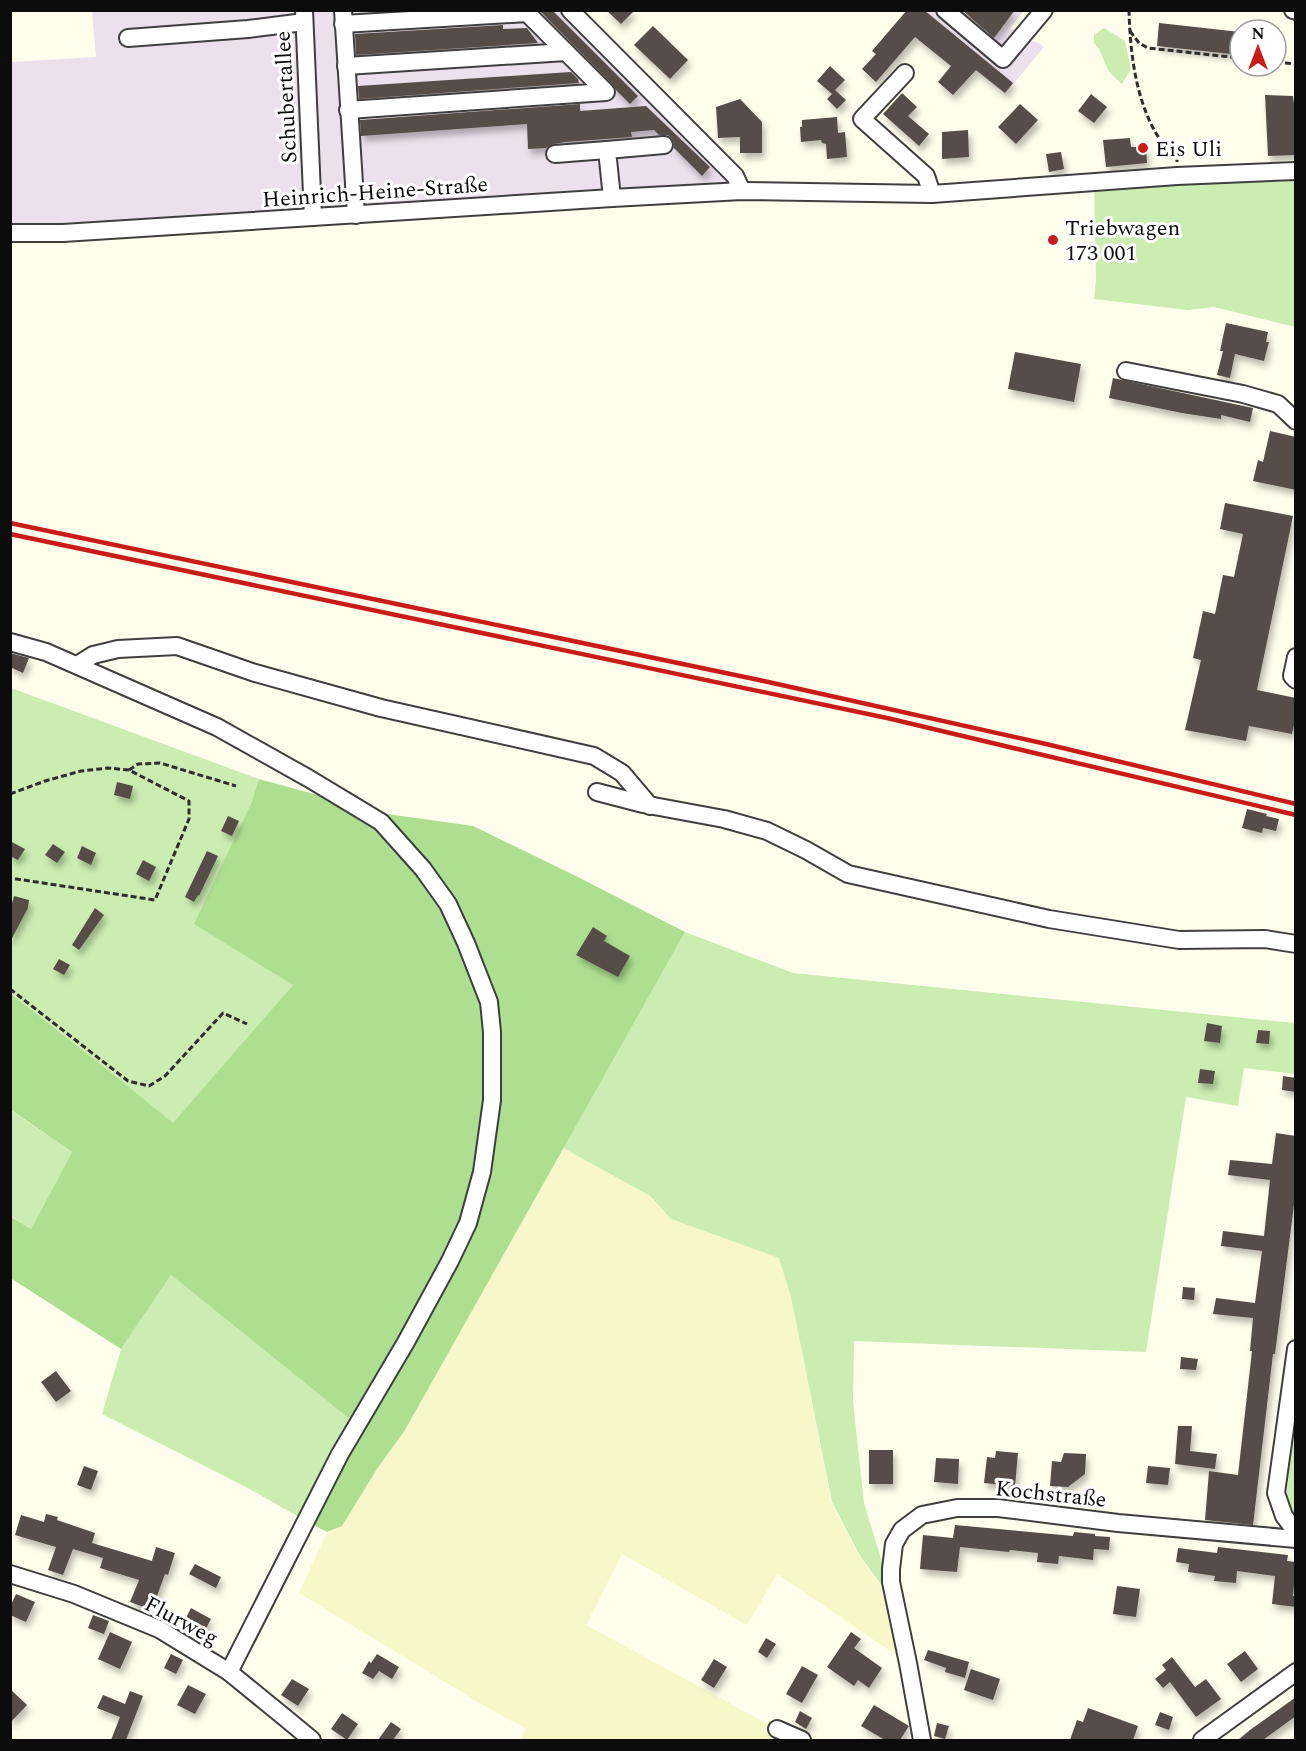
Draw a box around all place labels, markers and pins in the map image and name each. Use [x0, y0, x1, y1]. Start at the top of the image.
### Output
place label: Eis Uli [1155, 133, 1222, 166]
marker: Eis Uli [1136, 141, 1150, 155]
place label: Triebwagen 173 001 [1065, 212, 1180, 270]
marker: Triebwagen 173 001 [1046, 233, 1060, 247]

